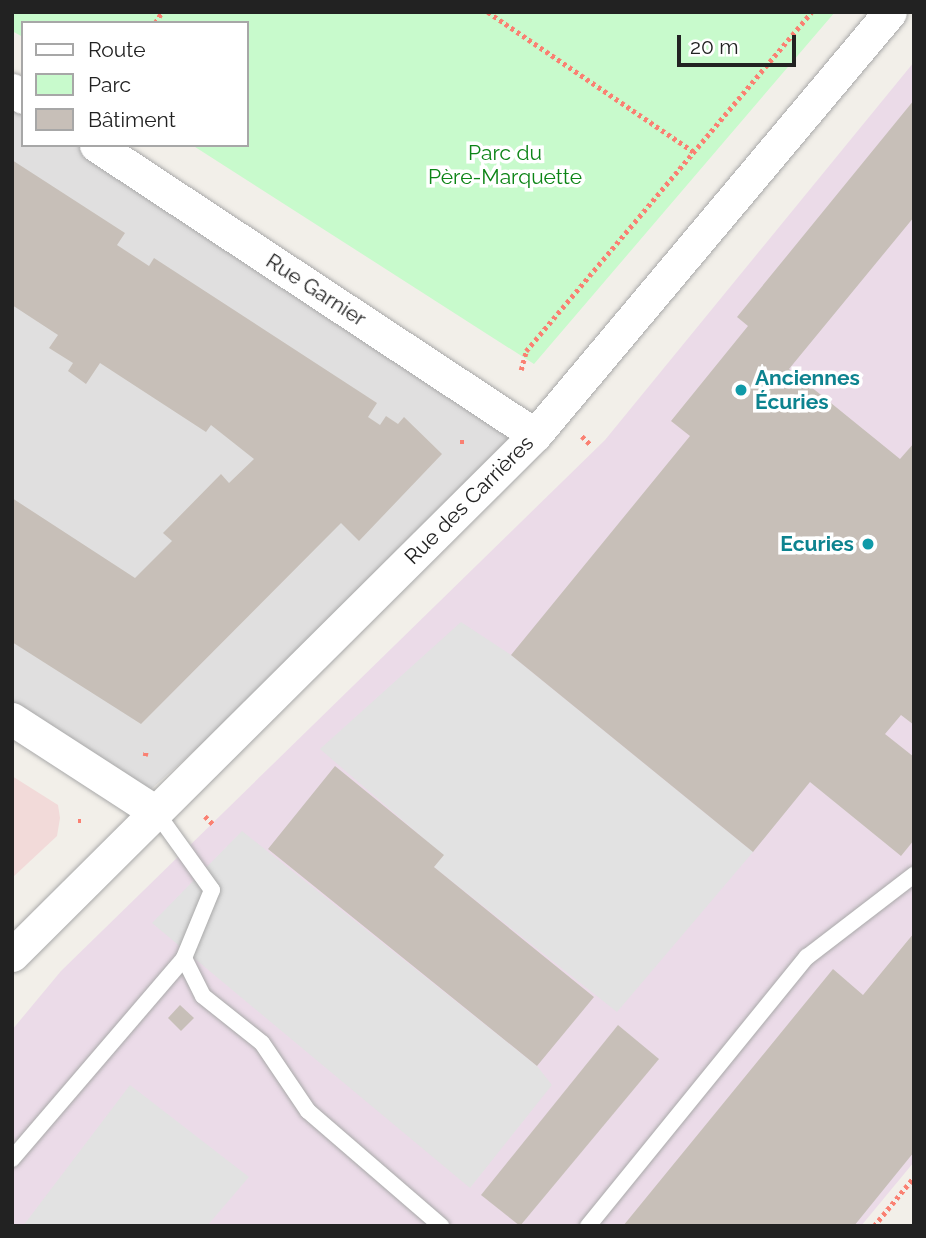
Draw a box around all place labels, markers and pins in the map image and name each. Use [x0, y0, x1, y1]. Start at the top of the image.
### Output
place label: Anciennes Écuries [755, 365, 860, 415]
marker: Anciennes Écuries [733, 382, 749, 398]
place label: Ecuries [780, 531, 854, 557]
marker: Ecuries [860, 536, 876, 552]

